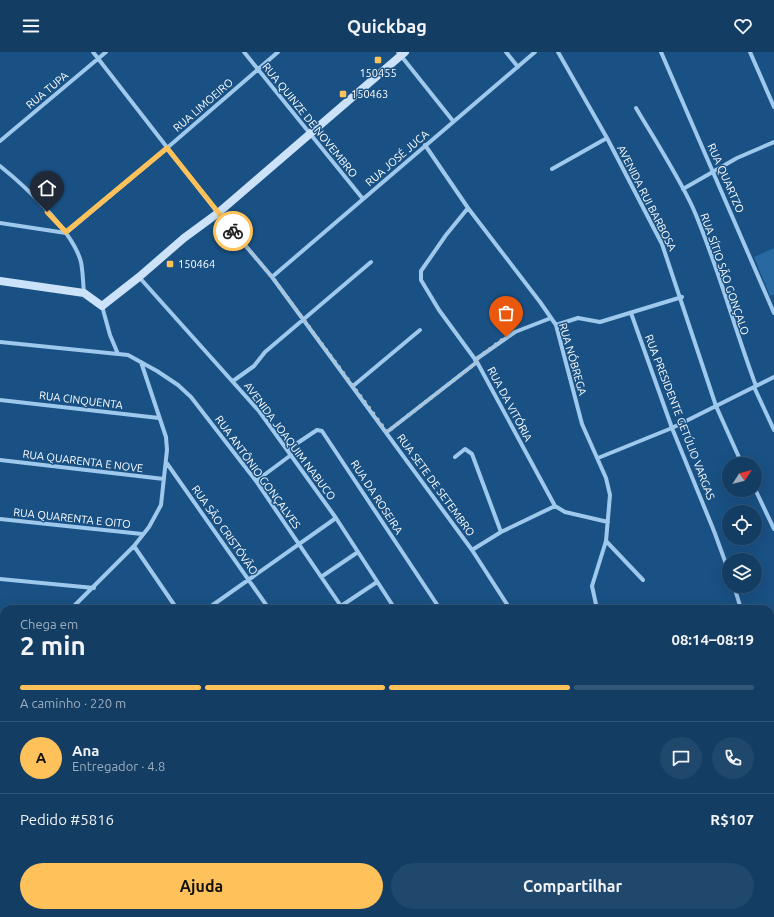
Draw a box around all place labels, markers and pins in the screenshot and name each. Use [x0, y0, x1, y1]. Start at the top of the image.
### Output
marker: 150455 [373, 55, 383, 65]
place label: 150455 [359, 67, 397, 79]
place label: 150463 [351, 88, 388, 100]
marker: 150463 [338, 89, 348, 99]
pin [30, 171, 64, 212]
place label: 150464 [178, 258, 215, 270]
marker: 150464 [165, 259, 175, 269]
pin [489, 296, 523, 337]

